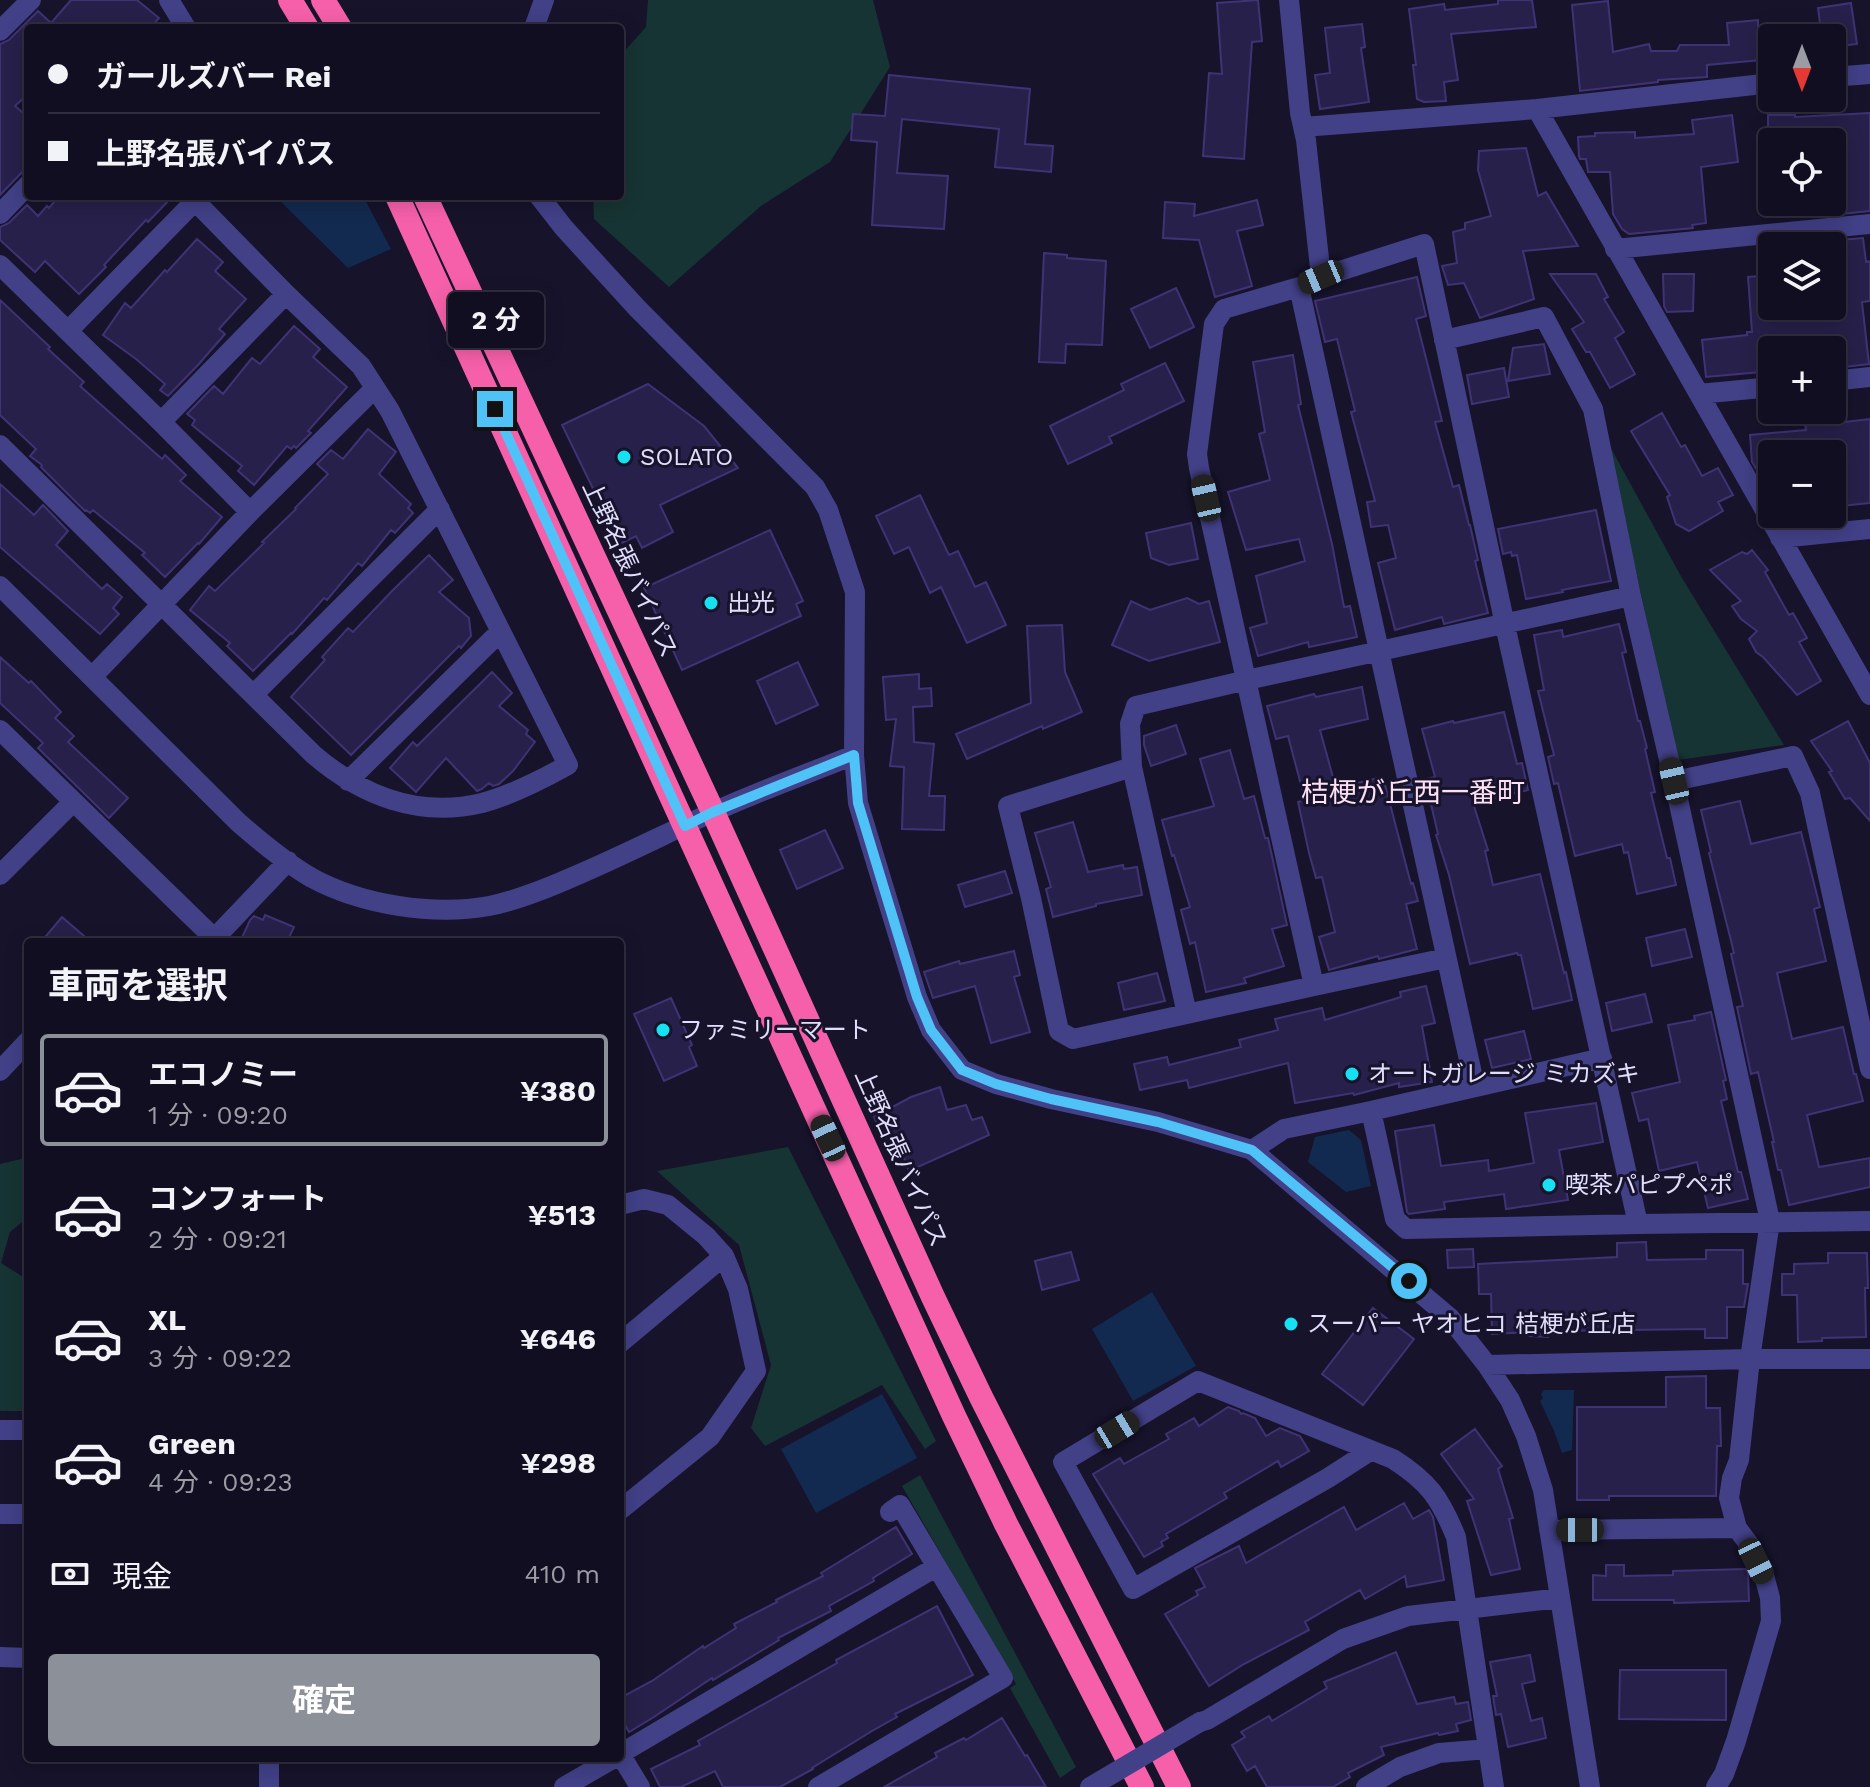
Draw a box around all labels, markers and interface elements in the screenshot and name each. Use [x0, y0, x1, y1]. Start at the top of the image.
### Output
north arrow [1758, 24, 1846, 112]
map controls [1758, 24, 1846, 528]
text: ガールズバー Rei [96, 59, 331, 94]
button: locate [1758, 128, 1846, 216]
text: 上野名張バイパス [96, 136, 335, 171]
button: layers [1758, 232, 1846, 320]
car [1294, 257, 1348, 297]
callout: 2 分 [447, 293, 543, 349]
text: 2 分 [472, 305, 520, 335]
button: + [1758, 336, 1846, 424]
route end [477, 391, 513, 427]
button: − [1758, 440, 1846, 528]
place label: SOLATO [640, 443, 733, 471]
marker: SOLATO [615, 448, 633, 466]
car [1189, 472, 1223, 524]
street label: 上野名張バイパス [577, 476, 683, 662]
place label: 出光 [727, 589, 775, 617]
marker: 出光 [702, 594, 720, 612]
car [1657, 755, 1691, 807]
district label: 桔梗が丘西一番町 [1301, 776, 1525, 809]
text: 車両を選択 [48, 965, 228, 1007]
place label: ファミリーマート [679, 1016, 871, 1044]
marker: ファミリーマート [654, 1021, 672, 1039]
icon: car [52, 1054, 124, 1126]
text: エコノミー [148, 1057, 298, 1092]
place label: オートガレージ ミカズキ [1368, 1060, 1640, 1088]
street label: 上野名張バイパス [849, 1065, 953, 1251]
marker: オートガレージ ミカズキ [1343, 1065, 1361, 1083]
text: ¥380 [520, 1073, 596, 1108]
text: 1 分 · 09:20 [148, 1100, 288, 1130]
car [807, 1111, 849, 1165]
place label: 喫茶パピプペポ [1565, 1171, 1733, 1199]
marker: 喫茶パピプペポ [1540, 1176, 1558, 1194]
icon: car [52, 1178, 124, 1250]
text: コンフォート [148, 1181, 327, 1216]
text: ¥513 [528, 1197, 596, 1232]
text: 2 分 · 09:21 [148, 1224, 287, 1254]
route start [1391, 1263, 1427, 1299]
icon: car [52, 1302, 124, 1374]
text: XL [148, 1302, 186, 1337]
place label: スーパー ヤオヒコ 桔梗が丘店 [1307, 1310, 1635, 1338]
marker: スーパー ヤオヒコ 桔梗が丘店 [1282, 1315, 1300, 1333]
text: ¥646 [520, 1321, 596, 1356]
text: 3 分 · 09:22 [148, 1343, 292, 1373]
car [1090, 1407, 1144, 1453]
icon: car [52, 1426, 124, 1498]
text: Green [148, 1426, 236, 1461]
text: ¥298 [521, 1445, 596, 1480]
text: 4 分 · 09:23 [148, 1467, 293, 1497]
car [1556, 1518, 1604, 1542]
car [1735, 1534, 1777, 1588]
icon: cash [48, 1552, 92, 1596]
text: 現金 [112, 1559, 172, 1594]
text: 410 m [525, 1559, 600, 1589]
button: 確定 [48, 1654, 600, 1746]

